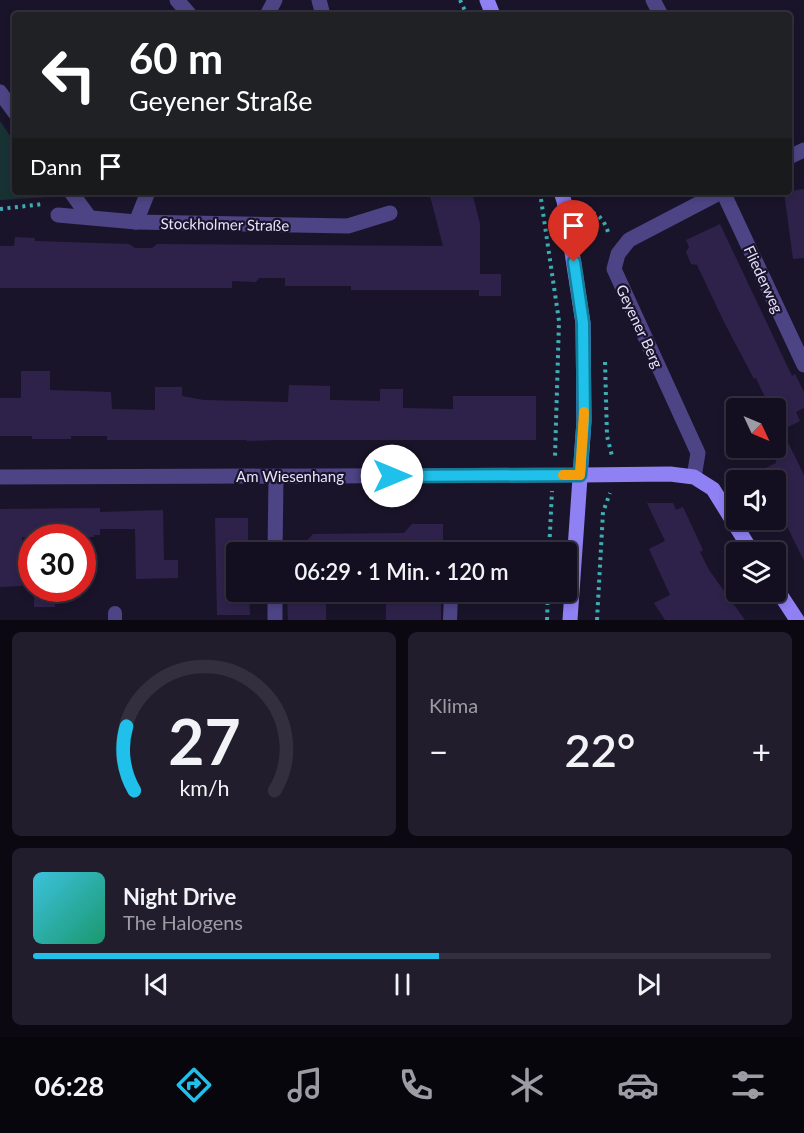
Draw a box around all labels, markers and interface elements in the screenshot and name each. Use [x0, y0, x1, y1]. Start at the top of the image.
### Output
text: 60 m [129, 33, 223, 83]
icon: left [30, 36, 108, 114]
text: Geyener Straße [129, 84, 312, 117]
icon: arrive [94, 150, 127, 183]
text: Dann [30, 153, 82, 180]
pin [548, 200, 599, 262]
icon: arrive [557, 209, 590, 242]
street label: Stockholmer Straße [161, 214, 290, 234]
street label: Fliederweg [741, 242, 788, 316]
street label: Geyener Berg [613, 281, 667, 371]
north arrow [726, 398, 786, 458]
map controls [726, 398, 786, 602]
position arrow [360, 444, 424, 508]
street label: Am Wiesenhang [236, 467, 344, 485]
button: sound [726, 470, 786, 530]
speed limit sign: 30 [18, 524, 96, 602]
button: layers [726, 542, 786, 602]
text: 06:29 · 1 Min. · 120 m [294, 558, 509, 585]
text: Klima [429, 693, 478, 717]
text: 27 [168, 703, 240, 778]
text: 22° [565, 723, 635, 777]
text: − [429, 731, 448, 771]
text: + [752, 731, 771, 771]
text: km/h [179, 775, 229, 801]
text: Night Drive [123, 883, 236, 910]
text: The Halogens [123, 910, 243, 934]
icon: previous [140, 968, 173, 1001]
icon: pause [386, 968, 419, 1001]
icon: next [632, 968, 665, 1001]
icon: directions [173, 1064, 215, 1106]
icon: music [284, 1064, 326, 1106]
icon: phone [395, 1064, 437, 1106]
icon: climate [506, 1064, 548, 1106]
icon: car [617, 1064, 659, 1106]
icon: filters [727, 1064, 769, 1106]
text: 06:28 [34, 1069, 104, 1102]

